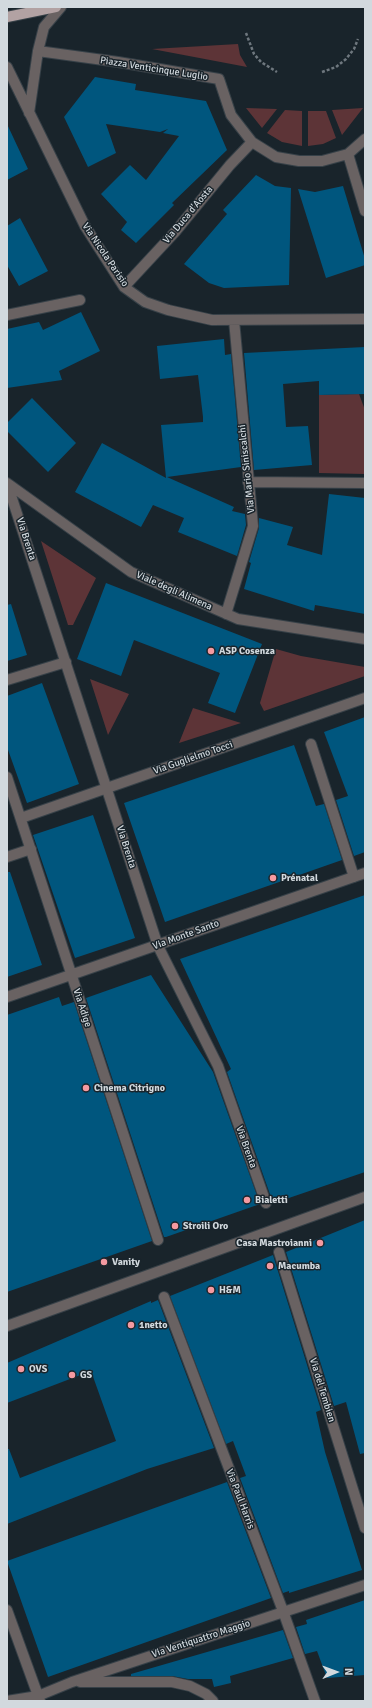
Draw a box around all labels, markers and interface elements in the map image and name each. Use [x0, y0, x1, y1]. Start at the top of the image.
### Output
street label: Piazza Venticinque Luglio [99, 55, 209, 83]
street label: Via Duca d'Aosta [161, 184, 215, 246]
street label: Via Nicola Parisio [79, 221, 131, 289]
street label: Via Mario Siniscalchi [236, 424, 258, 514]
street label: Via Brenta [13, 516, 39, 562]
street label: Viale degli Alimena [134, 569, 214, 613]
place label: ASP Cosenza [219, 645, 275, 657]
marker: ASP Cosenza [206, 646, 216, 656]
street label: Via Guglielmo Tocci [152, 739, 234, 777]
street label: Via Brenta [113, 824, 139, 870]
place label: Prénatal [281, 872, 318, 884]
marker: Prénatal [268, 873, 278, 883]
street label: Via Monte Santo [151, 917, 221, 953]
street label: Via Adige [70, 987, 94, 1029]
place label: Cinema Citrigno [94, 1082, 165, 1094]
marker: Cinema Citrigno [81, 1083, 91, 1093]
street label: Via Brenta [233, 1124, 259, 1170]
place label: Bialetti [255, 1194, 288, 1206]
marker: Bialetti [242, 1195, 252, 1205]
place label: Stroili Oro [183, 1220, 228, 1232]
marker: Stroili Oro [170, 1221, 180, 1231]
place label: Casa Mastroianni [236, 1237, 312, 1249]
marker: Casa Mastroianni [315, 1238, 325, 1248]
place label: Vanity [112, 1256, 140, 1268]
marker: Vanity [99, 1257, 109, 1267]
place label: Macumba [278, 1260, 320, 1272]
marker: Macumba [265, 1261, 275, 1271]
place label: H&M [219, 1284, 241, 1296]
marker: H&M [206, 1285, 216, 1295]
place label: 1netto [139, 1319, 167, 1331]
marker: 1netto [126, 1320, 136, 1330]
street label: Via del Tembien [307, 1356, 337, 1424]
place label: OVS [29, 1363, 47, 1375]
marker: OVS [16, 1364, 26, 1374]
place label: GS [80, 1369, 92, 1381]
marker: GS [67, 1370, 77, 1380]
street label: Via Paul Harris [223, 1467, 257, 1531]
street label: Via Ventiquattro Maggio [150, 1617, 252, 1661]
north arrow [316, 1652, 356, 1692]
text: N [342, 1668, 355, 1676]

